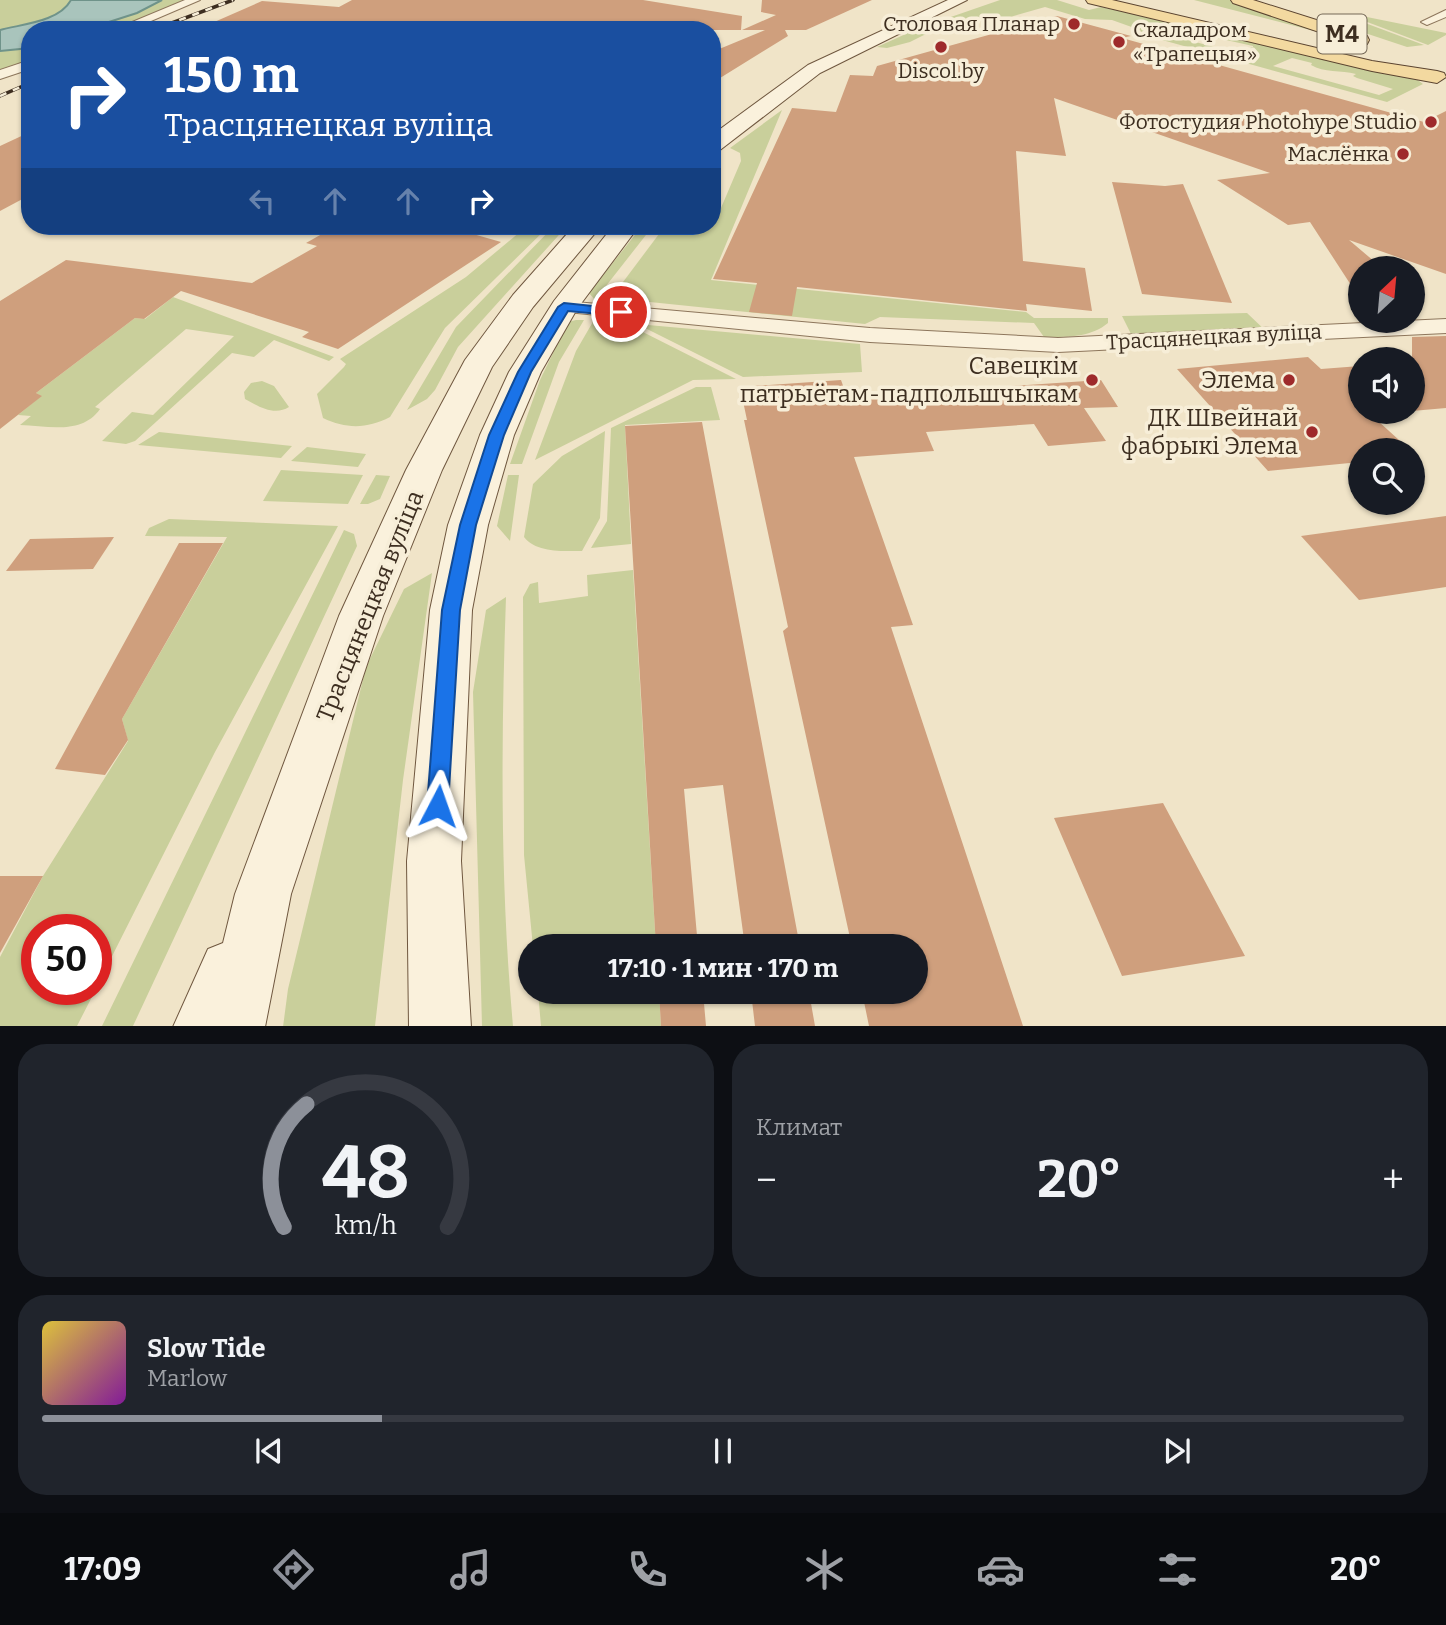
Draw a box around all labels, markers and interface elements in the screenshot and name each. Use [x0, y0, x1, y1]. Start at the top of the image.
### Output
place label: Столовая Планар [883, 11, 1060, 37]
road number: М4 [1318, 14, 1366, 54]
marker: Столовая Планар [1066, 16, 1082, 32]
place label: Скаладром «Трапецыя» [1133, 17, 1257, 67]
marker: Скаладром «Трапецыя» [1111, 34, 1127, 50]
marker: Discol.by [933, 39, 949, 55]
text: 150 m [164, 46, 299, 105]
icon: right [49, 49, 140, 140]
place label: Discol.by [898, 58, 985, 84]
text: Трасцянецкая вуліца [164, 106, 493, 144]
place label: Фотостудия Photohype Studio [1119, 109, 1417, 135]
marker: Фотостудия Photohype Studio [1423, 114, 1439, 130]
place label: Маслёнка [1287, 141, 1389, 167]
marker: Маслёнка [1395, 146, 1411, 162]
icon: left [243, 182, 281, 220]
icon: ahead [316, 182, 354, 220]
icon: ahead [389, 182, 427, 220]
icon: right [462, 182, 500, 220]
north arrow [1348, 256, 1424, 332]
map controls [1348, 256, 1425, 515]
pin [591, 282, 651, 342]
icon: arrive [602, 293, 640, 331]
street label: Трасцянецкая вуліца [1105, 318, 1323, 356]
button: sound [1348, 347, 1425, 424]
place label: Савецкім патрыётам-падпольшчыкам [740, 352, 1078, 408]
place label: Элема [1201, 366, 1275, 394]
marker: Савецкім патрыётам-падпольшчыкам [1084, 372, 1100, 388]
marker: Элема [1281, 372, 1297, 388]
place label: ДК Швейнай фабрыкі Элема [1121, 404, 1298, 460]
marker: ДК Швейнай фабрыкі Элема [1304, 424, 1320, 440]
button: search [1348, 438, 1425, 515]
street label: Трасцянецкая вуліца [311, 486, 429, 726]
position arrow [401, 769, 475, 843]
speed limit sign: 50 [21, 914, 112, 1005]
text: 17:10 · 1 мин · 170 m [608, 953, 838, 984]
text: Климат [756, 1113, 842, 1141]
text: 48 [322, 1129, 410, 1216]
text: 20° [1037, 1148, 1122, 1211]
text: − [756, 1157, 777, 1203]
text: + [1382, 1157, 1404, 1203]
text: km/h [335, 1210, 397, 1240]
text: Slow Tide [147, 1333, 266, 1364]
text: Marlow [147, 1364, 227, 1392]
icon: previous [250, 1432, 288, 1470]
icon: pause [704, 1432, 742, 1470]
icon: next [1158, 1432, 1196, 1470]
icon: directions [269, 1545, 318, 1594]
icon: music [446, 1545, 495, 1594]
icon: phone [623, 1545, 672, 1594]
icon: climate [800, 1545, 849, 1594]
icon: car [976, 1545, 1025, 1594]
icon: filters [1153, 1545, 1202, 1594]
text: 17:09 [64, 1550, 141, 1588]
text: 20° [1330, 1550, 1382, 1588]

